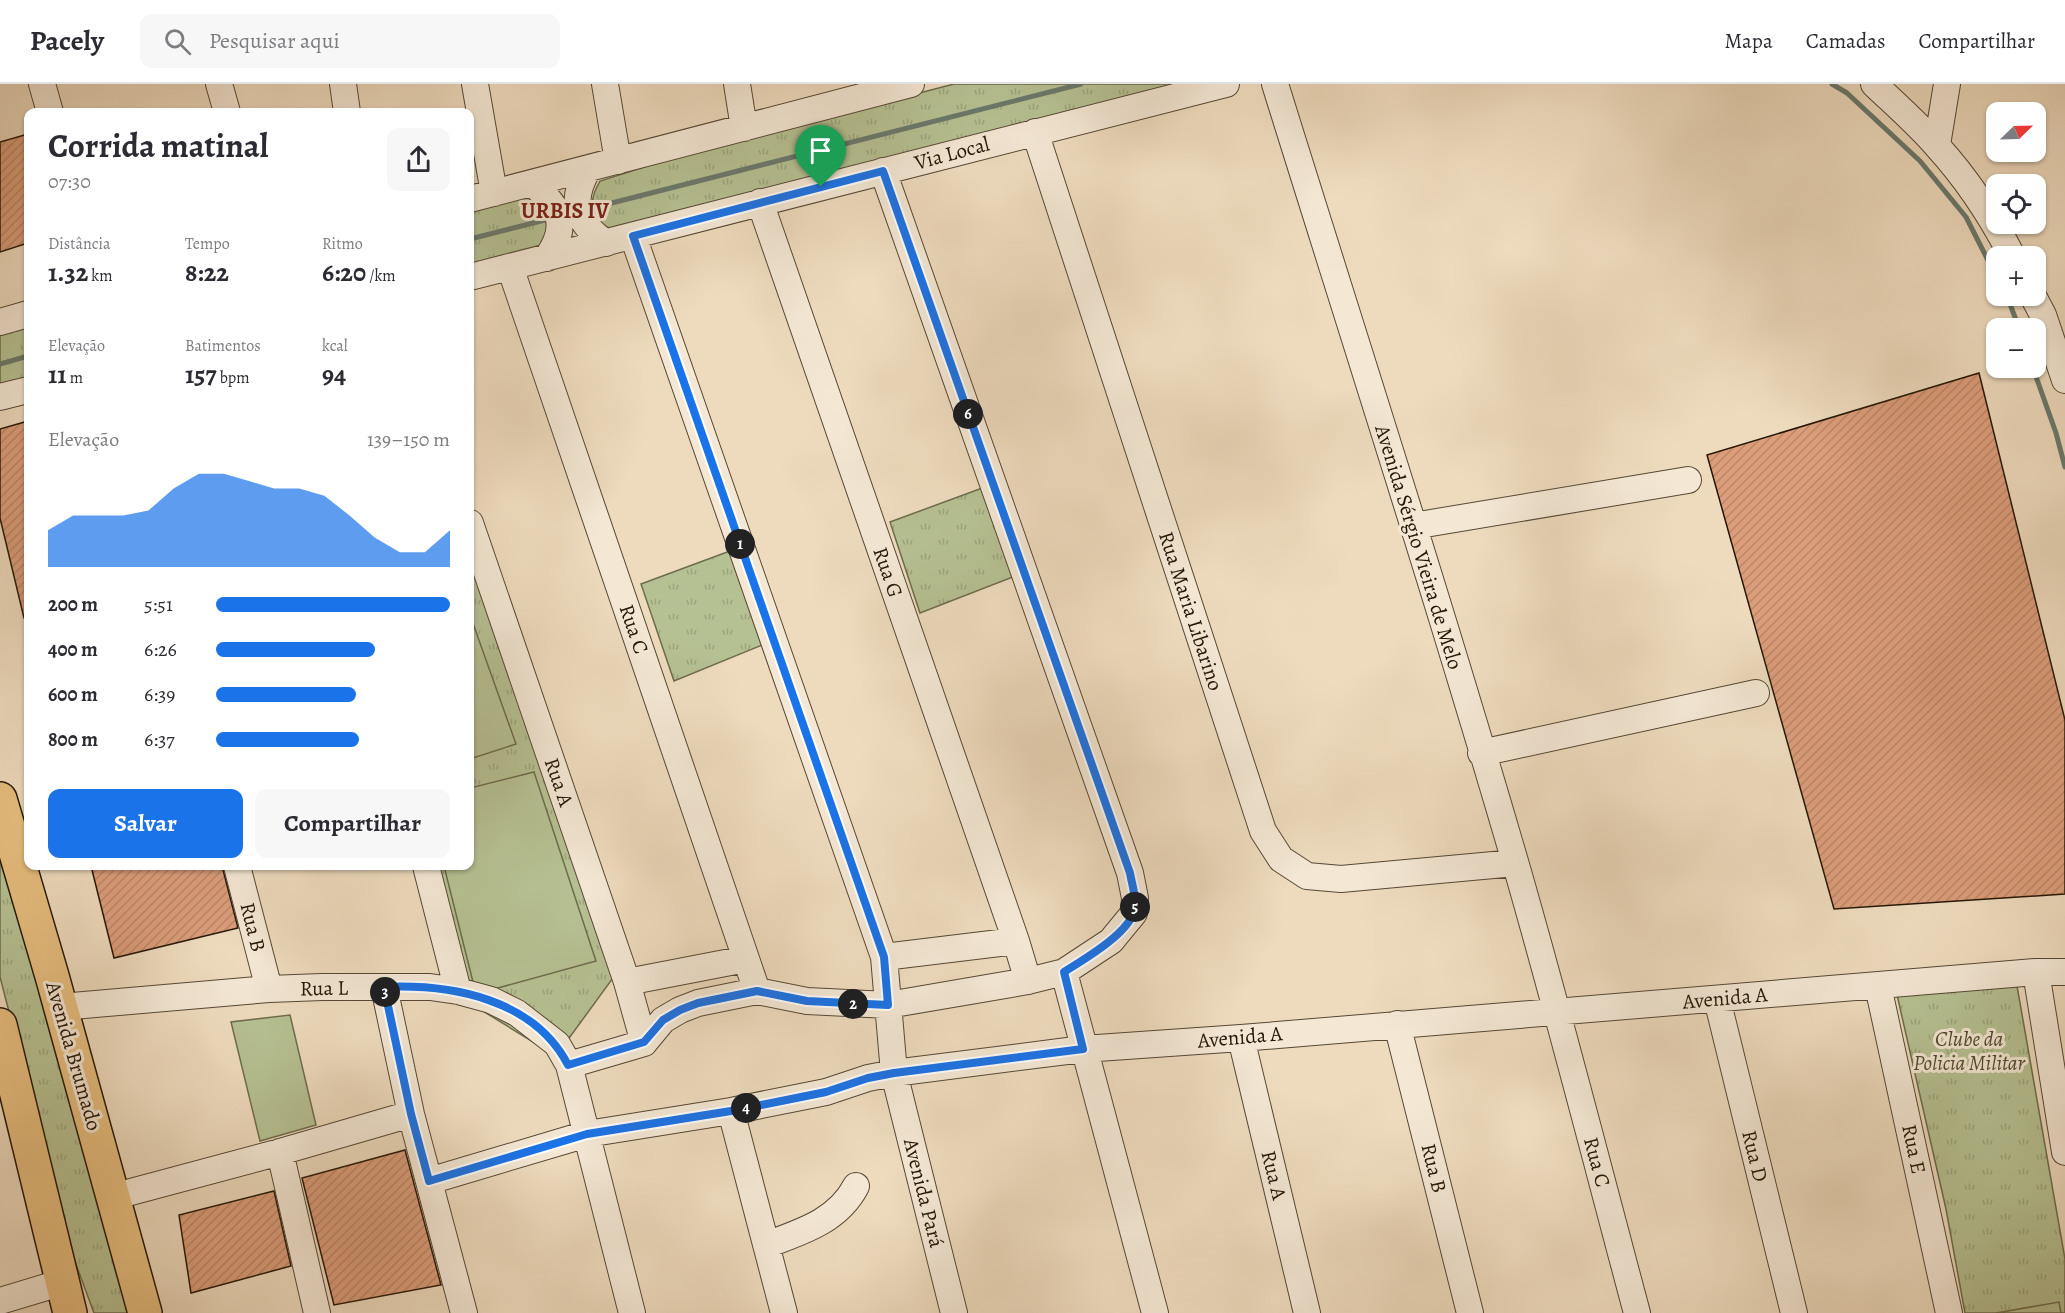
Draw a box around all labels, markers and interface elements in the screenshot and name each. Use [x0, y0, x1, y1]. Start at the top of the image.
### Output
search box [140, 14, 560, 68]
text: Pacely [30, 22, 104, 60]
icon: search [161, 25, 194, 58]
text: Pesquisar aqui [209, 26, 340, 56]
text: Mapa [1724, 27, 1773, 55]
text: Camadas [1806, 27, 1885, 55]
text: Compartilhar [1918, 27, 2035, 55]
north arrow [1986, 102, 2046, 162]
map controls [1986, 102, 2046, 378]
text: Corrida matinal [48, 123, 268, 168]
pin [795, 125, 846, 187]
button: share [387, 128, 450, 191]
street label: Via Local [910, 130, 993, 177]
icon: arrive [804, 134, 837, 167]
text: 07:30 [48, 168, 91, 195]
button: locate [1986, 174, 2046, 234]
district label: URBIS IV [521, 196, 609, 226]
text: Distância [48, 233, 110, 255]
text: Tempo [185, 233, 230, 255]
text: Ritmo [322, 233, 363, 255]
button: + [1986, 246, 2046, 306]
text: 1.32 [48, 255, 88, 290]
text: 8:22 [185, 255, 229, 290]
text: 6:20 [322, 255, 366, 290]
text: km [88, 265, 113, 287]
text: /km [366, 265, 396, 287]
button: − [1986, 318, 2046, 378]
text: Elevação [48, 335, 105, 357]
text: Batimentos [185, 335, 261, 357]
text: kcal [322, 335, 348, 357]
text: 11 [48, 357, 67, 392]
text: 157 [185, 357, 217, 392]
text: 94 [322, 357, 346, 392]
text: m [67, 367, 83, 389]
text: bpm [217, 367, 250, 389]
pin: 6 [953, 399, 983, 429]
text: 6 [964, 403, 972, 425]
street label: Avenida Sérgio Vieira de Melo [1368, 420, 1470, 673]
text: Elevação [48, 426, 119, 453]
text: 139–150 m [367, 426, 450, 453]
street label: Rua Maria Libarino [1152, 528, 1230, 694]
pin: 1 [725, 529, 755, 559]
text: 1 [737, 533, 743, 555]
street label: Rua G [866, 543, 910, 601]
text: 200 m [48, 591, 98, 618]
text: 5:51 [144, 591, 173, 618]
street label: Rua C [613, 600, 655, 658]
text: 400 m [48, 636, 98, 663]
text: 6:26 [144, 636, 177, 663]
text: 600 m [48, 681, 98, 708]
text: 6:39 [144, 681, 175, 708]
text: 800 m [48, 726, 98, 753]
text: 6:37 [144, 726, 175, 753]
street label: Rua A [538, 754, 581, 811]
button: Salvar [48, 789, 243, 858]
button: Compartilhar [255, 789, 450, 858]
pin: 5 [1120, 892, 1150, 922]
text: 5 [1132, 896, 1138, 918]
street label: Rua B [233, 899, 273, 955]
street label: Rua L [300, 974, 349, 1002]
street label: Avenida Brumado [39, 977, 109, 1134]
pin: 3 [370, 977, 400, 1007]
street label: Avenida A [1680, 980, 1769, 1016]
text: 3 [382, 981, 388, 1003]
pin: 2 [838, 989, 868, 1019]
text: 2 [849, 993, 857, 1015]
street label: Avenida A [1195, 1019, 1284, 1055]
park label: Clube da Policia Militar [1913, 1025, 2025, 1077]
pin: 4 [731, 1093, 761, 1123]
text: 4 [742, 1097, 750, 1119]
street label: Rua E [1895, 1122, 1933, 1176]
street label: Rua D [1735, 1127, 1775, 1185]
street label: Rua C [1577, 1134, 1617, 1190]
street label: Avenida Pará [897, 1135, 951, 1251]
street label: Rua B [1414, 1140, 1454, 1196]
street label: Rua A [1254, 1147, 1294, 1203]

